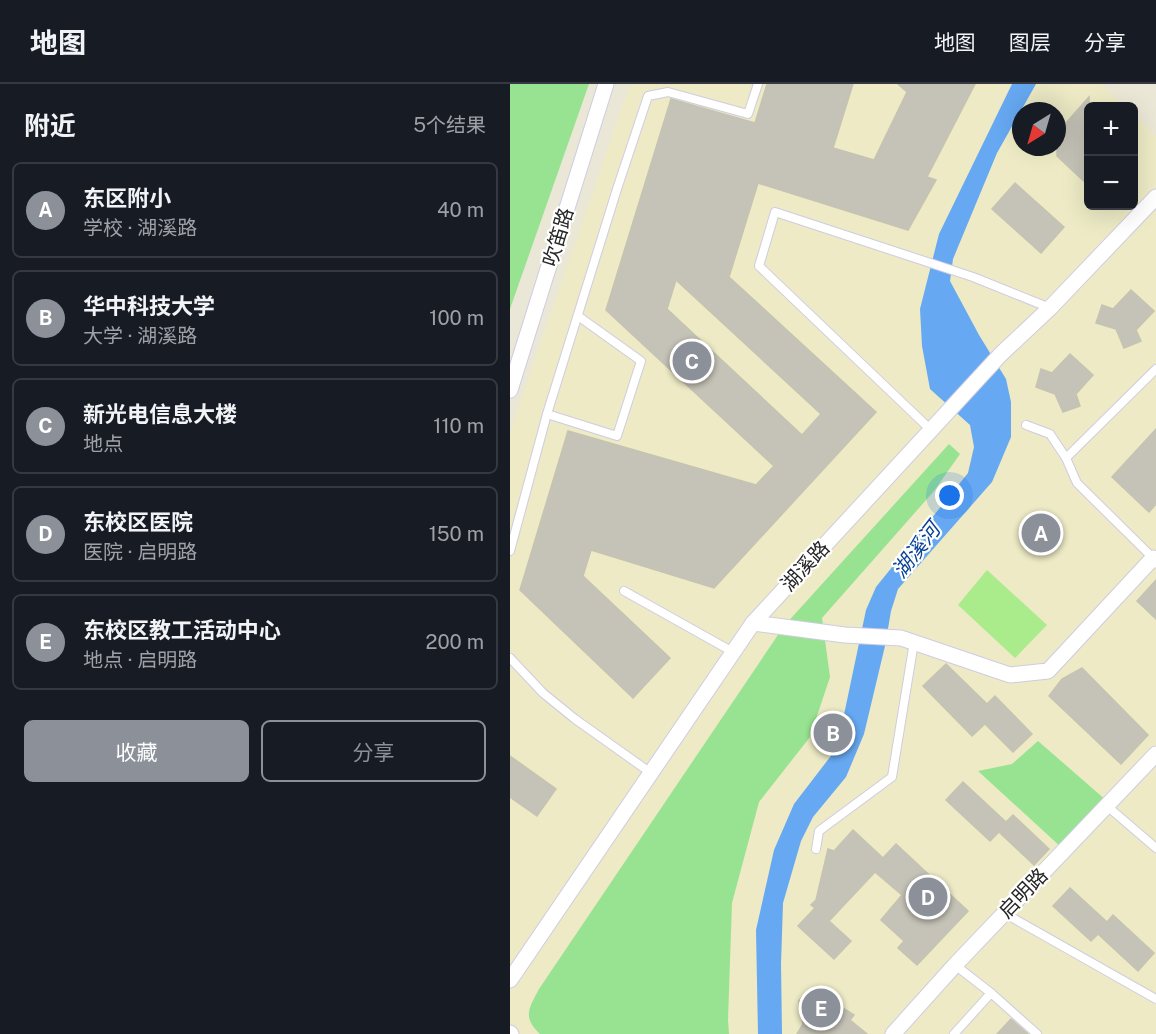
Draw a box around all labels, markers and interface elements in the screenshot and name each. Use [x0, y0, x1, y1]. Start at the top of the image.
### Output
text: 地图 [30, 26, 86, 59]
text: 地图 [934, 30, 976, 55]
text: 图层 [1009, 30, 1051, 55]
text: 分享 [1084, 30, 1126, 55]
north arrow [1012, 102, 1066, 156]
map controls [1084, 102, 1138, 210]
button: + [1084, 102, 1138, 156]
text: 附近 [24, 110, 76, 141]
text: 5个结果 [413, 113, 486, 137]
button: − [1084, 156, 1138, 210]
text: 东区附小 [83, 185, 171, 211]
text: A [38, 198, 53, 222]
text: 40 m [437, 198, 484, 222]
street label: 吹笛路 [538, 205, 578, 269]
text: 学校 · 湖溪路 [83, 216, 197, 240]
text: 华中科技大学 [83, 293, 215, 319]
text: B [39, 306, 52, 330]
text: 100 m [429, 306, 484, 330]
text: 大学 · 湖溪路 [83, 324, 197, 348]
pin: C [672, 338, 711, 384]
text: 新光电信息大楼 [83, 401, 237, 427]
text: C [38, 414, 53, 438]
text: 110 m [433, 414, 484, 438]
text: 地点 [83, 432, 123, 456]
your location [935, 481, 964, 510]
text: 东校区医院 [83, 509, 193, 535]
pin: A [1022, 510, 1060, 556]
water label: 湖溪河 [887, 514, 948, 583]
text: D [38, 522, 53, 546]
text: 150 m [429, 522, 484, 546]
street label: 湖溪路 [776, 536, 834, 596]
text: 医院 · 启明路 [83, 540, 197, 564]
text: 东校区教工活动中心 [83, 617, 281, 643]
text: E [39, 630, 52, 654]
text: 200 m [426, 630, 484, 654]
text: 地点 · 启明路 [83, 648, 197, 672]
pin: B [814, 710, 852, 756]
button: 收藏 [24, 720, 249, 782]
button: 分享 [261, 720, 486, 782]
street label: 启明路 [994, 863, 1052, 923]
pin: D [908, 874, 948, 920]
pin: E [802, 986, 840, 1030]

